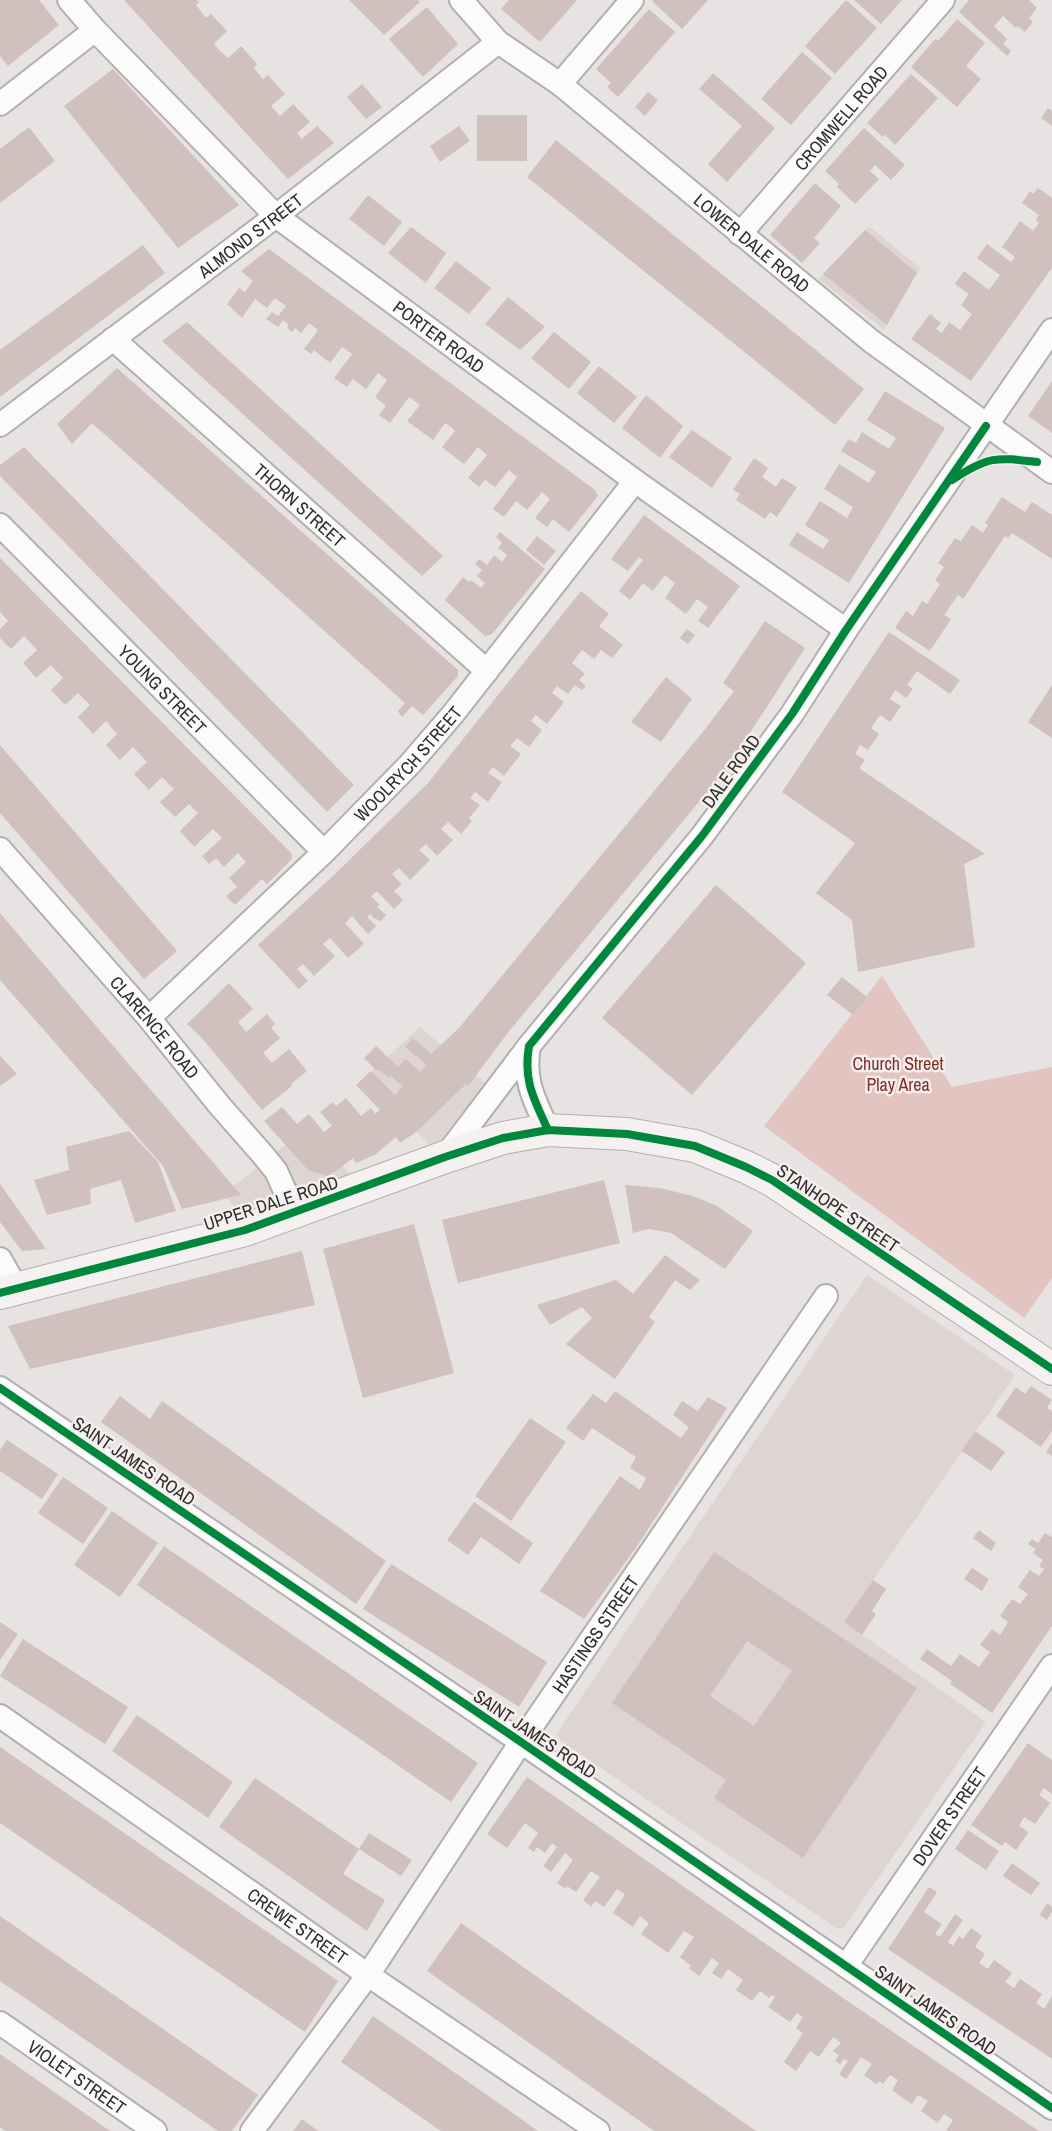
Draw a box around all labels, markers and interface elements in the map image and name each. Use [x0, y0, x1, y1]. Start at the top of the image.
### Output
street label: CROMWELL ROAD [788, 60, 893, 176]
street label: ALMOND STREET [192, 187, 308, 284]
street label: LOWER DALE ROAD [689, 187, 815, 298]
street label: PORTER ROAD [388, 294, 490, 379]
street label: THORN STREET [249, 457, 351, 552]
street label: YOUNG STREET [113, 639, 212, 739]
street label: WOOLRYCH STREET [348, 701, 467, 827]
street label: DALE ROAD [696, 729, 766, 813]
street label: CLARENCE ROAD [105, 970, 205, 1084]
park label: Church Street Play Area [852, 1051, 944, 1097]
street label: STANHOPE STREET [772, 1158, 904, 1258]
street label: UPPER DALE ROAD [200, 1169, 342, 1237]
street label: SAINT JAMES ROAD [68, 1411, 200, 1511]
street label: HASTINGS STREET [546, 1570, 644, 1698]
street label: SAINT JAMES ROAD [469, 1684, 601, 1784]
street label: DOVER STREET [906, 1762, 992, 1870]
street label: CREWE STREET [242, 1882, 353, 1969]
street label: SAINT JAMES ROAD [870, 1959, 1002, 2061]
street label: VIOLET STREET [23, 2034, 131, 2120]

